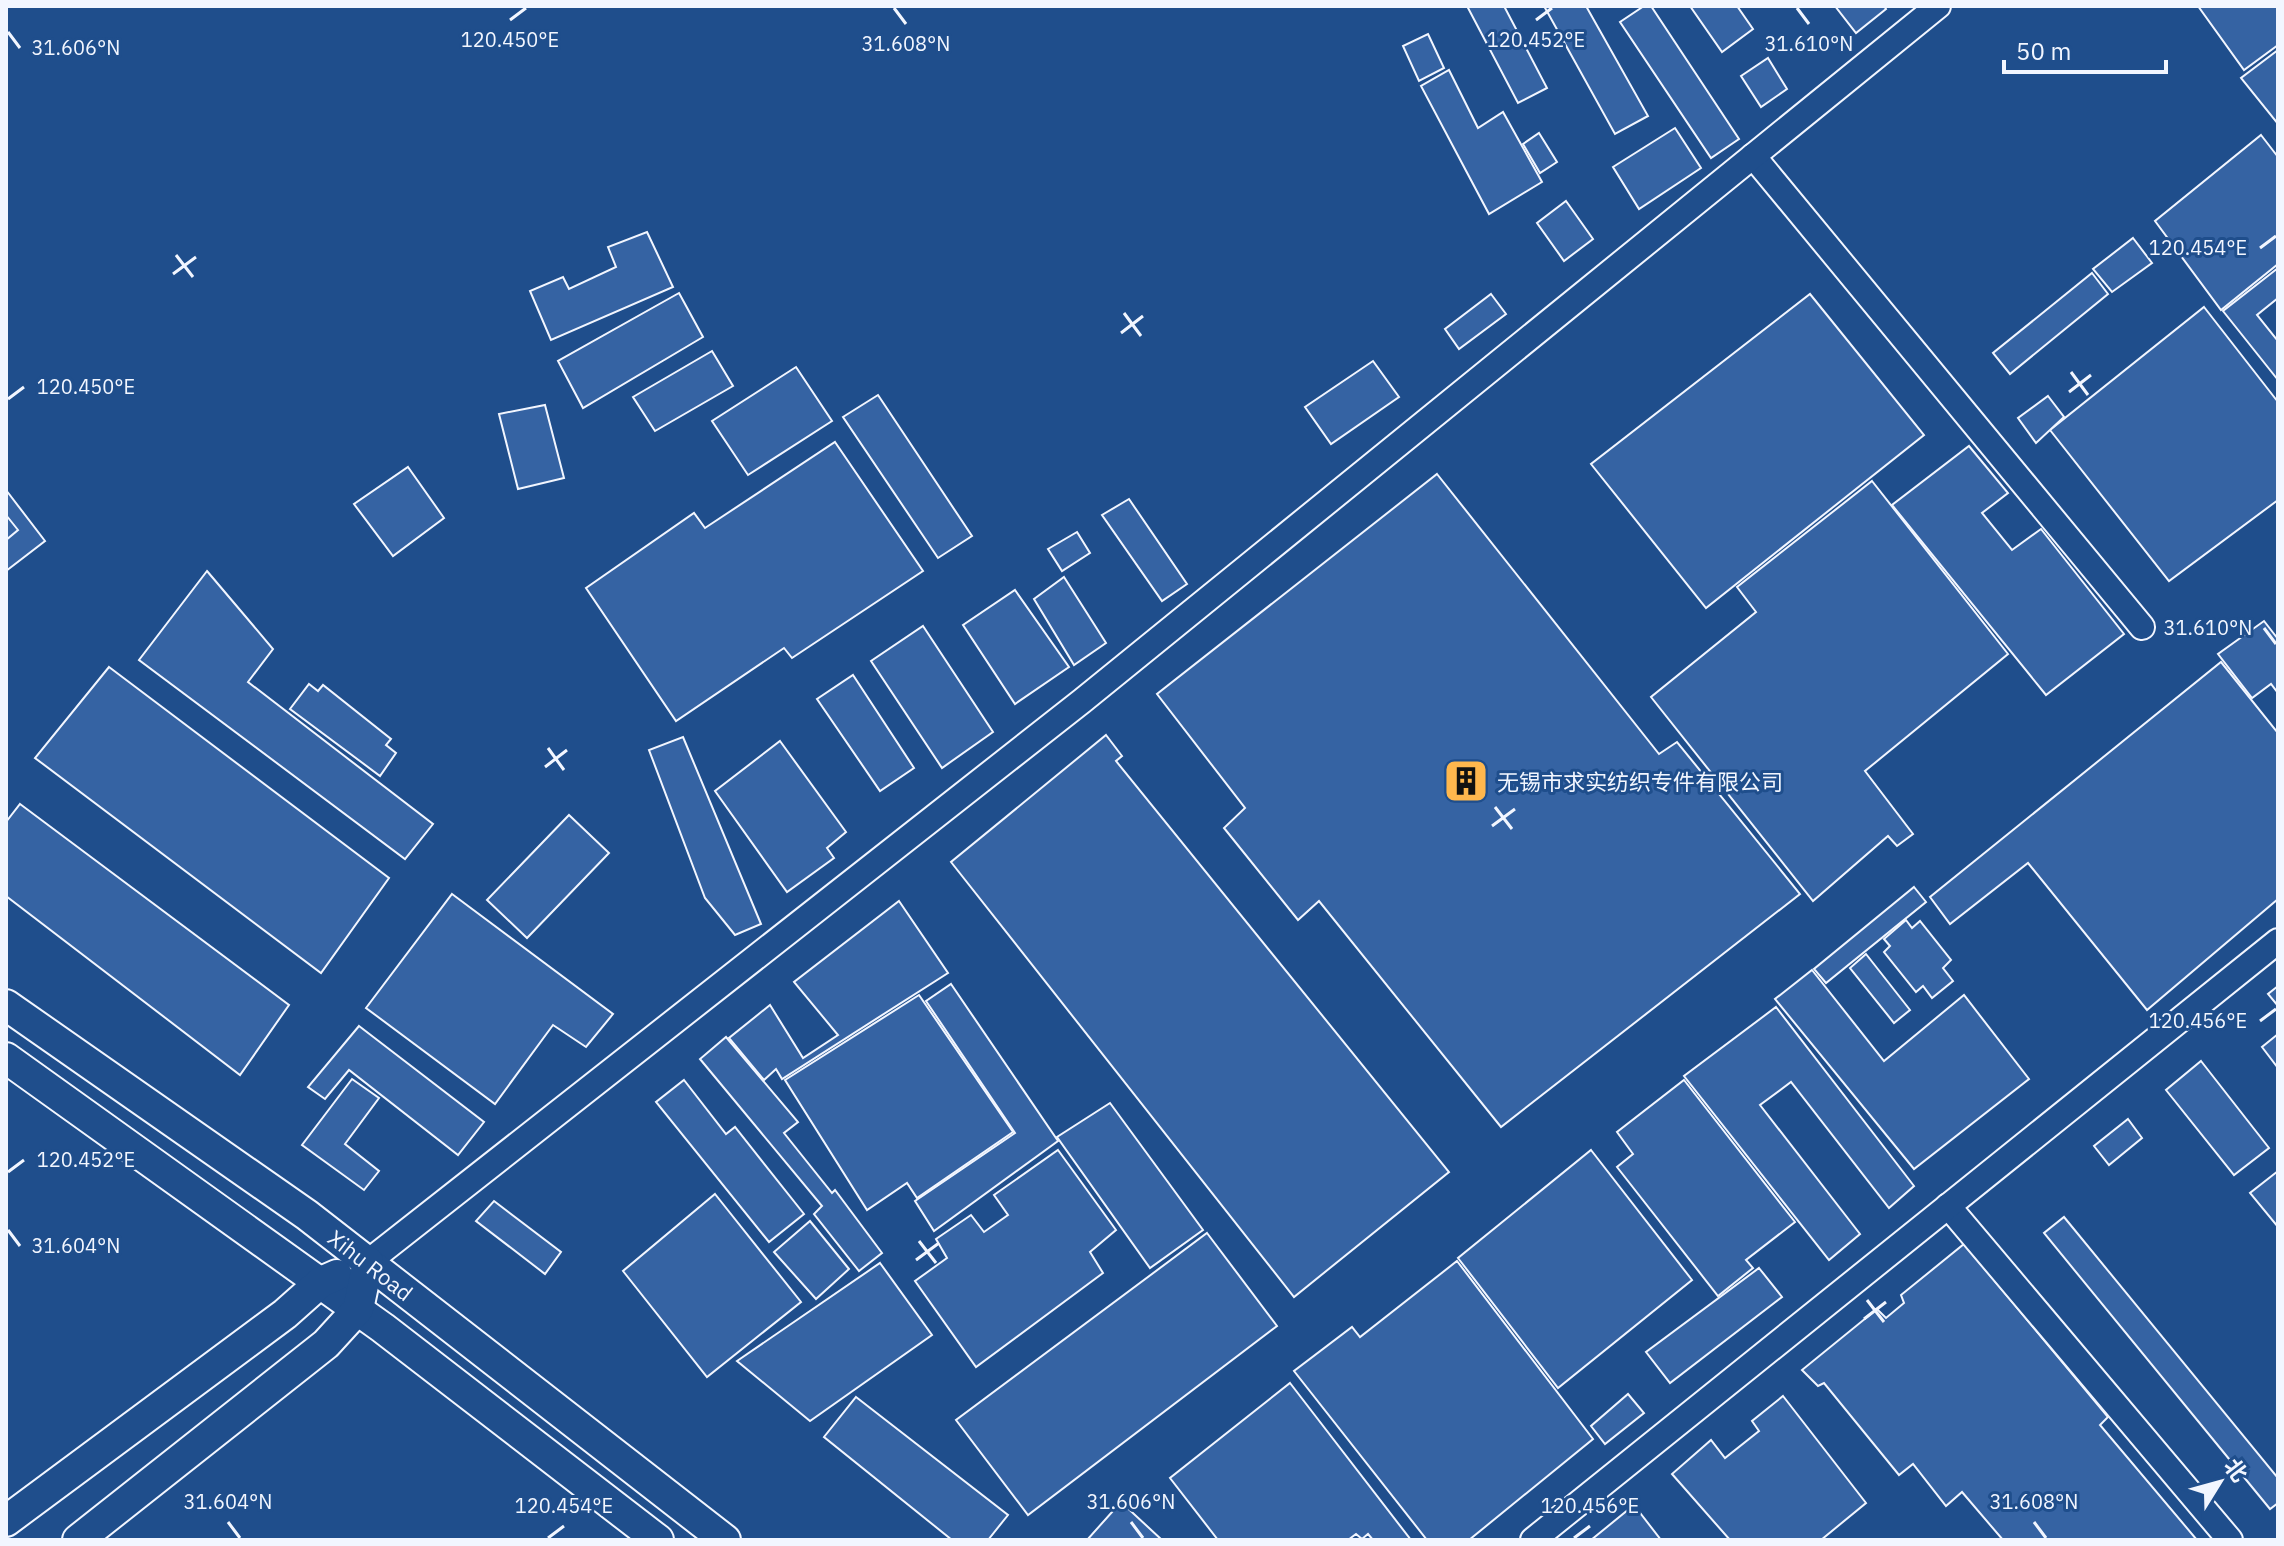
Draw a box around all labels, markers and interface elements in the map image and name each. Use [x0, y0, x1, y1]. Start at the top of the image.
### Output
scale bar [2004, 24, 2166, 74]
text: 120.450°E [461, 26, 559, 53]
text: 120.452°E [1487, 26, 1585, 53]
text: 31.608°N [862, 30, 950, 57]
text: 31.610°N [1765, 30, 1853, 57]
text: 31.606°N [32, 34, 120, 61]
text: 50 m [2016, 35, 2071, 67]
text: 120.454°E [2149, 234, 2247, 261]
text: 120.450°E [37, 373, 135, 400]
text: 31.610°N [2164, 614, 2252, 641]
building icon: 无锡市求实纺织专件有限公司 [1442, 757, 1490, 805]
place label: 无锡市求实纺织专件有限公司 [1497, 767, 1783, 796]
text: 120.456°E [2149, 1007, 2247, 1034]
text: 120.452°E [37, 1146, 135, 1173]
street label: Xihu Road [323, 1223, 419, 1307]
text: 31.604°N [32, 1232, 120, 1259]
north arrow [2180, 1442, 2260, 1522]
text: 北 [2218, 1452, 2255, 1487]
text: 31.604°N [184, 1488, 272, 1515]
text: 31.606°N [1087, 1488, 1175, 1515]
text: 31.608°N [1990, 1488, 2078, 1515]
text: 120.454°E [515, 1492, 613, 1519]
text: 120.456°E [1541, 1492, 1639, 1519]

